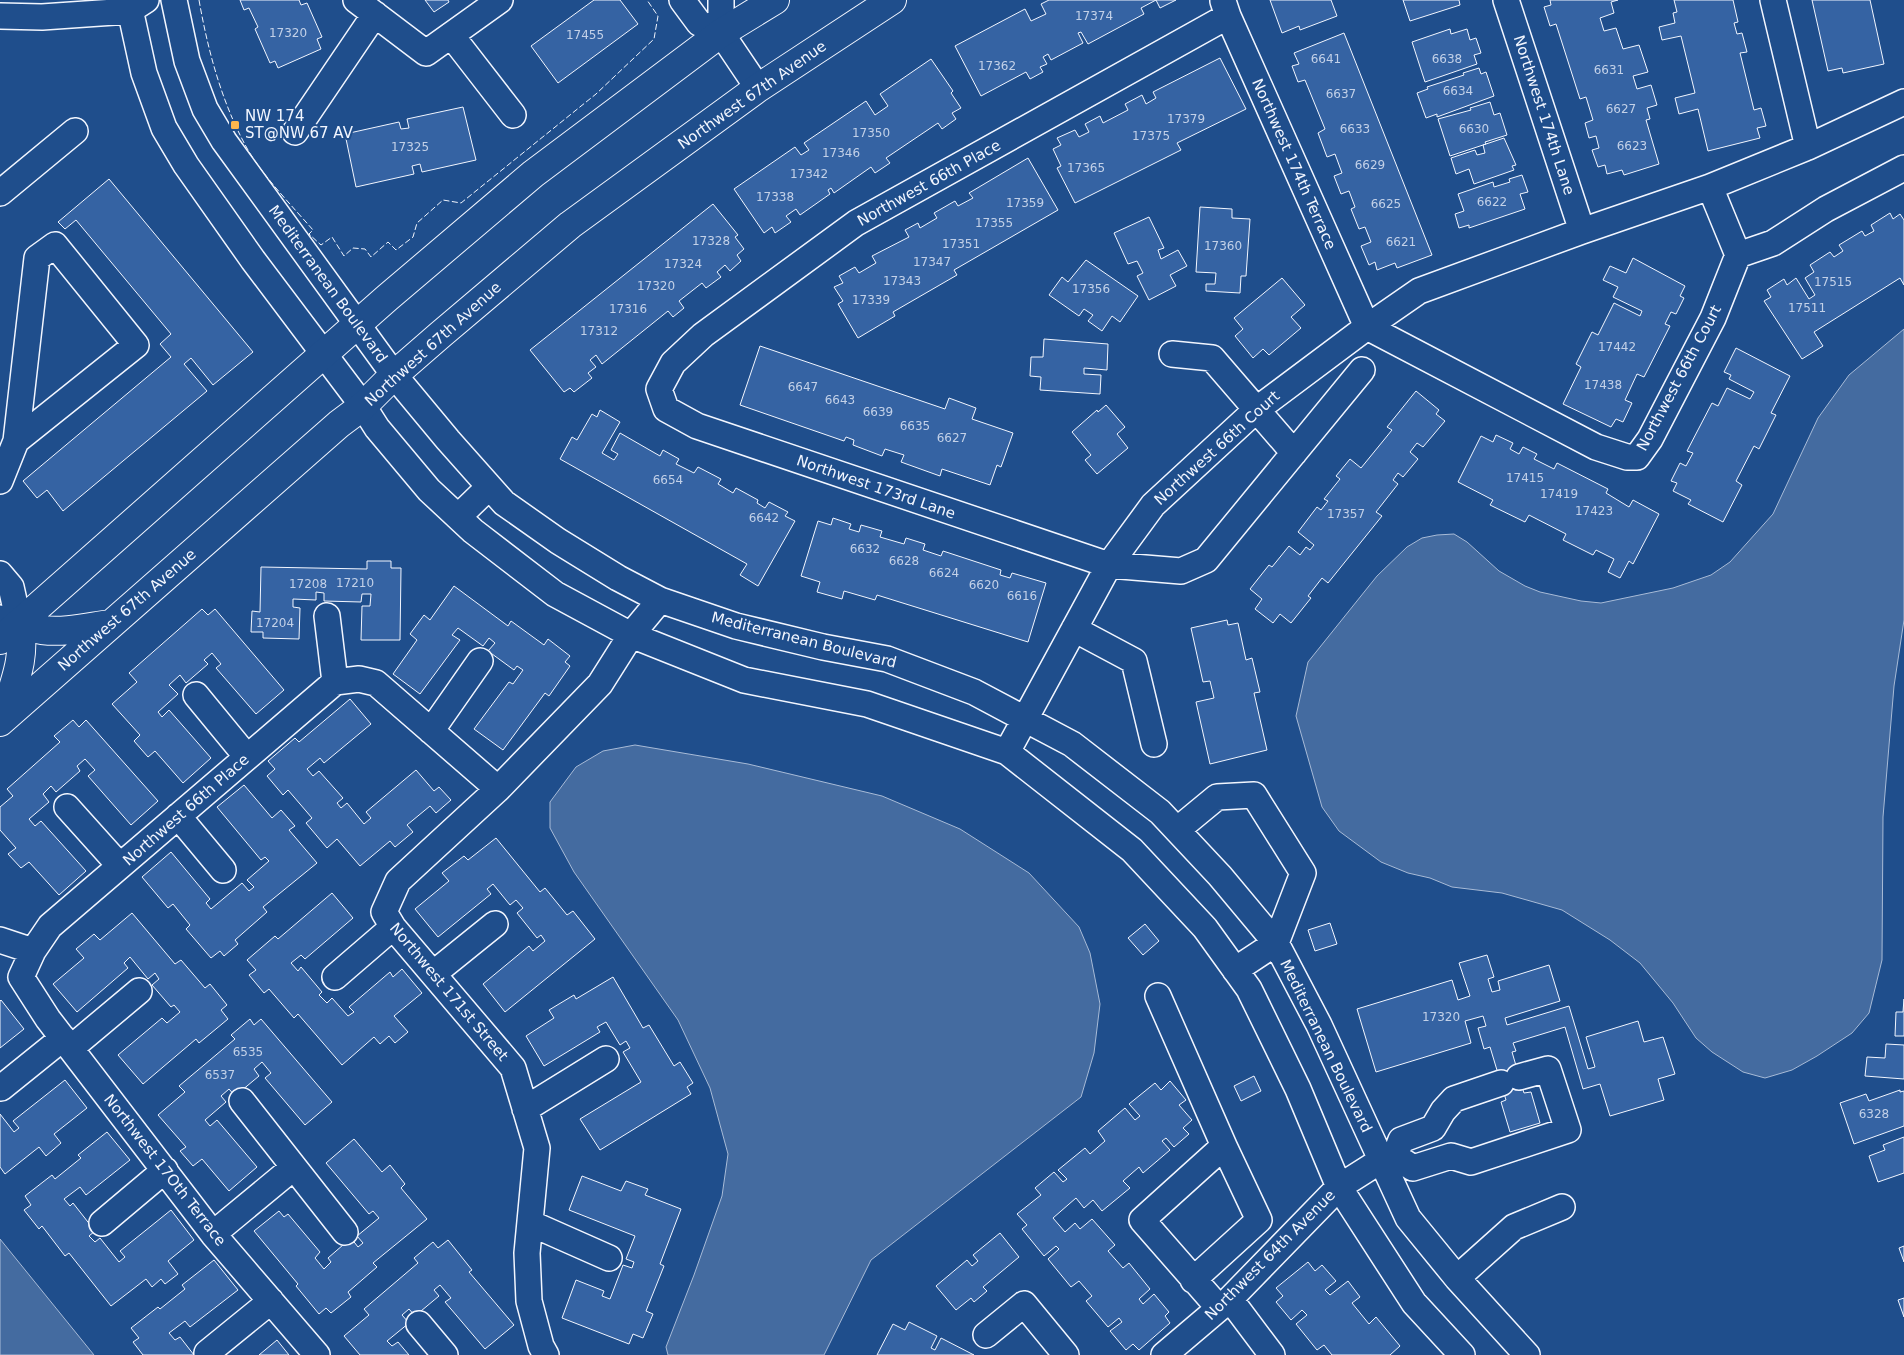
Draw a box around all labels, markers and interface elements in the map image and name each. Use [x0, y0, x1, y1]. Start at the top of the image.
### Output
house number: 17374 [1075, 9, 1113, 23]
house number: 17320 [269, 26, 307, 40]
house number: 17455 [566, 28, 604, 42]
street label: Northwest 174th Lane [1510, 33, 1578, 197]
street label: Northwest 67th Avenue [674, 37, 830, 153]
house number: 6641 [1311, 52, 1341, 66]
house number: 6638 [1432, 52, 1462, 66]
house number: 17362 [978, 59, 1016, 73]
house number: 6631 [1594, 63, 1624, 77]
street label: Northwest 174th Terrace [1248, 76, 1340, 252]
house number: 6634 [1443, 84, 1473, 98]
house number: 6637 [1326, 87, 1356, 101]
house number: 6627 [1606, 102, 1636, 116]
place label: NW 174 ST@NW 67 AV [245, 107, 354, 142]
house number: 17379 [1167, 112, 1205, 126]
marker: NW 174 ST@NW 67 AV [229, 119, 241, 131]
house number: 6633 [1340, 122, 1370, 136]
house number: 6630 [1459, 122, 1489, 136]
house number: 17350 [852, 126, 890, 140]
house number: 17375 [1132, 129, 1170, 143]
street label: Northwest 66th Place [854, 136, 1004, 230]
house number: 6623 [1617, 139, 1647, 153]
house number: 17325 [391, 140, 429, 154]
house number: 17346 [822, 146, 860, 160]
house number: 6629 [1355, 158, 1385, 172]
house number: 17365 [1067, 161, 1105, 175]
house number: 17342 [790, 167, 828, 181]
house number: 17338 [756, 190, 794, 204]
house number: 6622 [1477, 195, 1507, 209]
house number: 17359 [1006, 196, 1044, 210]
house number: 6625 [1371, 197, 1401, 211]
street label: Mediterranean Boulevard [265, 202, 391, 366]
house number: 17355 [975, 216, 1013, 230]
house number: 17328 [692, 234, 730, 248]
house number: 6621 [1386, 235, 1416, 249]
house number: 17351 [942, 237, 980, 251]
house number: 17360 [1204, 239, 1242, 253]
house number: 17347 [913, 255, 951, 269]
house number: 17324 [664, 257, 702, 271]
house number: 17343 [883, 274, 921, 288]
house number: 17515 [1814, 275, 1852, 289]
street label: Northwest 67th Avenue [361, 278, 505, 410]
house number: 17320 [637, 279, 675, 293]
house number: 17356 [1072, 282, 1110, 296]
house number: 17339 [852, 293, 890, 307]
house number: 17511 [1788, 301, 1826, 315]
house number: 17316 [609, 302, 647, 316]
street label: Northwest 66th Court [1633, 302, 1725, 454]
house number: 17312 [580, 324, 618, 338]
house number: 17442 [1598, 340, 1636, 354]
house number: 17438 [1584, 378, 1622, 392]
house number: 6647 [788, 380, 818, 394]
street label: Northwest 66th Court [1151, 387, 1283, 509]
house number: 6643 [825, 393, 855, 407]
house number: 6639 [863, 405, 893, 419]
house number: 6635 [900, 419, 930, 433]
house number: 6627 [937, 431, 967, 445]
street label: Northwest 173rd Lane [794, 451, 958, 523]
house number: 17415 [1506, 471, 1544, 485]
house number: 6654 [653, 473, 683, 487]
house number: 17419 [1540, 487, 1578, 501]
house number: 17423 [1575, 504, 1613, 518]
house number: 17357 [1327, 507, 1365, 521]
house number: 6642 [749, 511, 779, 525]
house number: 6632 [850, 542, 880, 556]
street label: Northwest 67th Avenue [54, 545, 200, 675]
house number: 6628 [889, 554, 919, 568]
house number: 6624 [929, 566, 959, 580]
house number: 17210 [336, 576, 374, 590]
house number: 17208 [289, 577, 327, 591]
house number: 6620 [969, 578, 999, 592]
house number: 6616 [1007, 589, 1037, 603]
street label: Mediterranean Boulevard [709, 608, 899, 672]
house number: 17204 [256, 616, 294, 630]
street label: Northwest 66th Place [119, 750, 253, 870]
street label: Northwest 171st Street [386, 919, 512, 1065]
street label: Mediterranean Boulevard [1276, 957, 1376, 1135]
house number: 17320 [1422, 1010, 1460, 1024]
house number: 6535 [233, 1045, 263, 1059]
house number: 6537 [205, 1068, 235, 1082]
street label: Northwest 17Oth Terrace [100, 1091, 230, 1249]
house number: 6328 [1859, 1107, 1889, 1121]
street label: Northwest 64th Avenue [1201, 1186, 1339, 1324]

